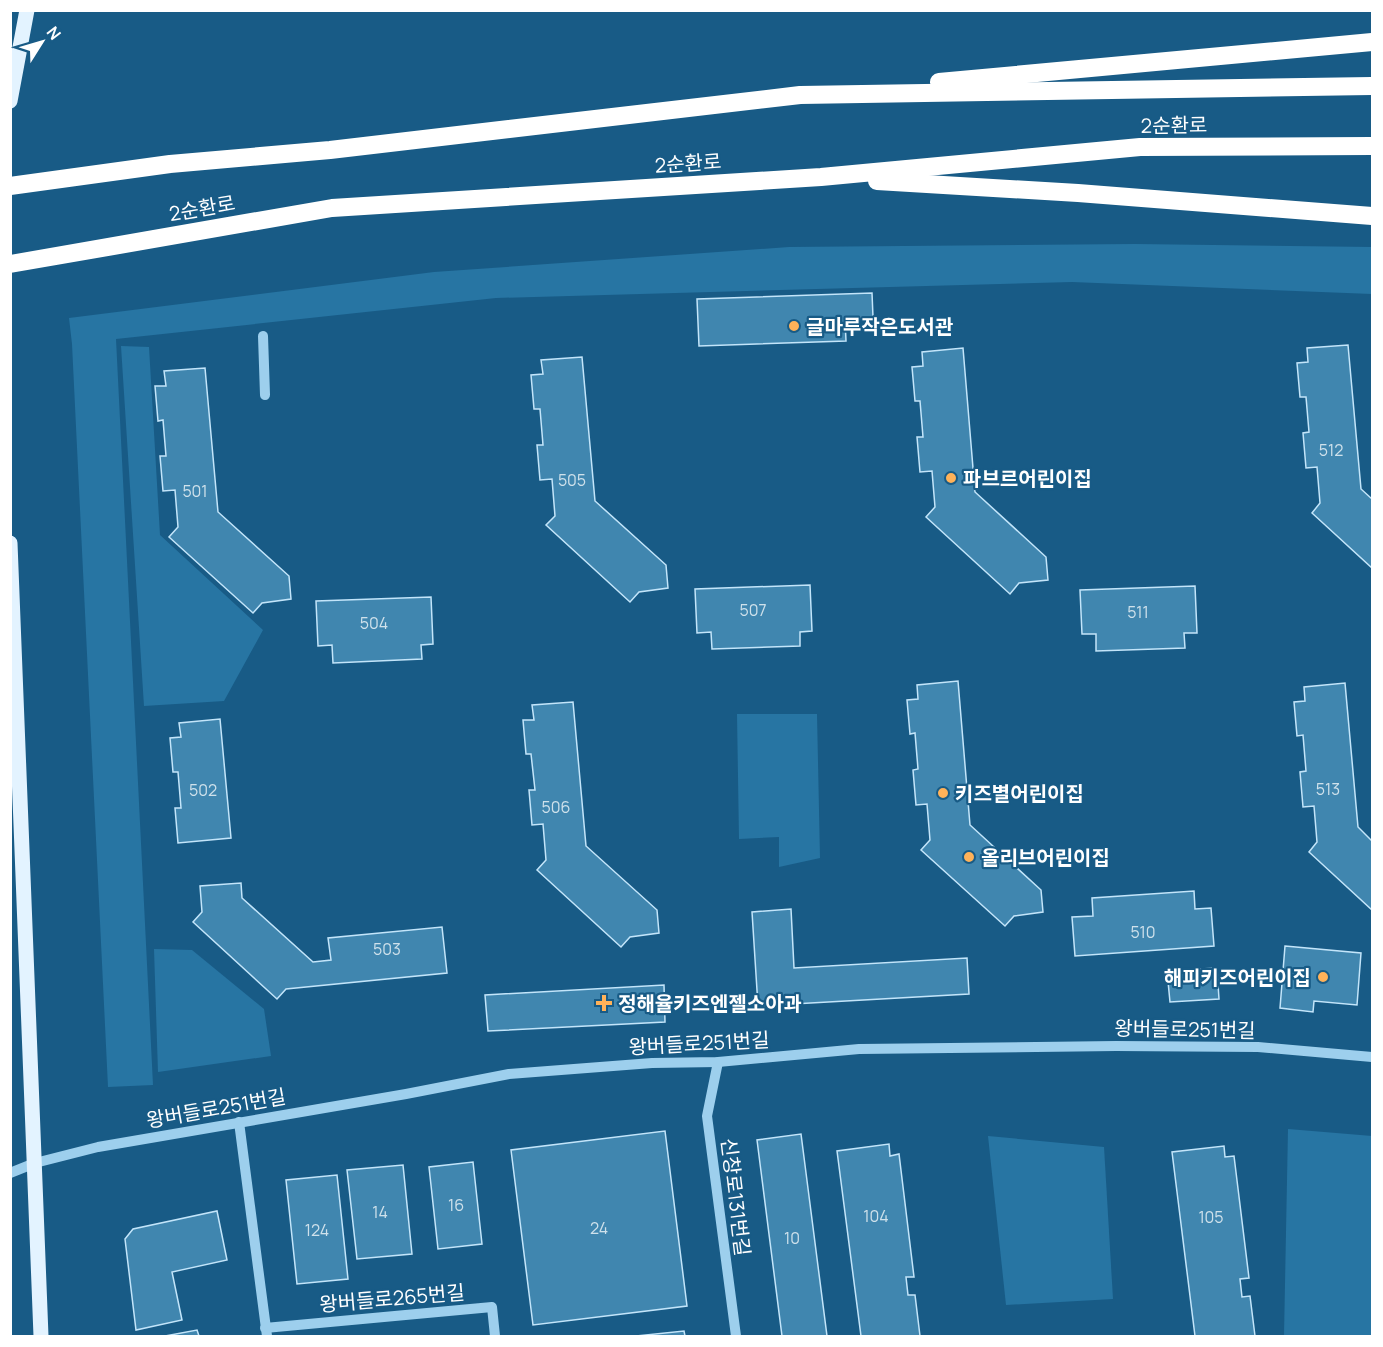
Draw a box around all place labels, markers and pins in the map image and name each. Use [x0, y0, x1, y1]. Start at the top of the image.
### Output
place label: 글마루작은도서관 [806, 313, 954, 340]
marker: 글마루작은도서관 [787, 319, 801, 333]
place label: 파브르어린이집 [963, 465, 1092, 492]
marker: 파브르어린이집 [944, 471, 958, 485]
place label: 키즈별어린이집 [955, 780, 1084, 807]
marker: 키즈별어린이집 [936, 786, 950, 800]
place label: 올리브어린이집 [981, 844, 1110, 871]
marker: 올리브어린이집 [962, 850, 976, 864]
place label: 해피키즈어린이집 [1164, 964, 1311, 991]
marker: 해피키즈어린이집 [1316, 970, 1330, 984]
place label: 정해율키즈엔젤소아과 [618, 990, 802, 1017]
marker: 정해율키즈엔젤소아과 [595, 994, 613, 1012]

